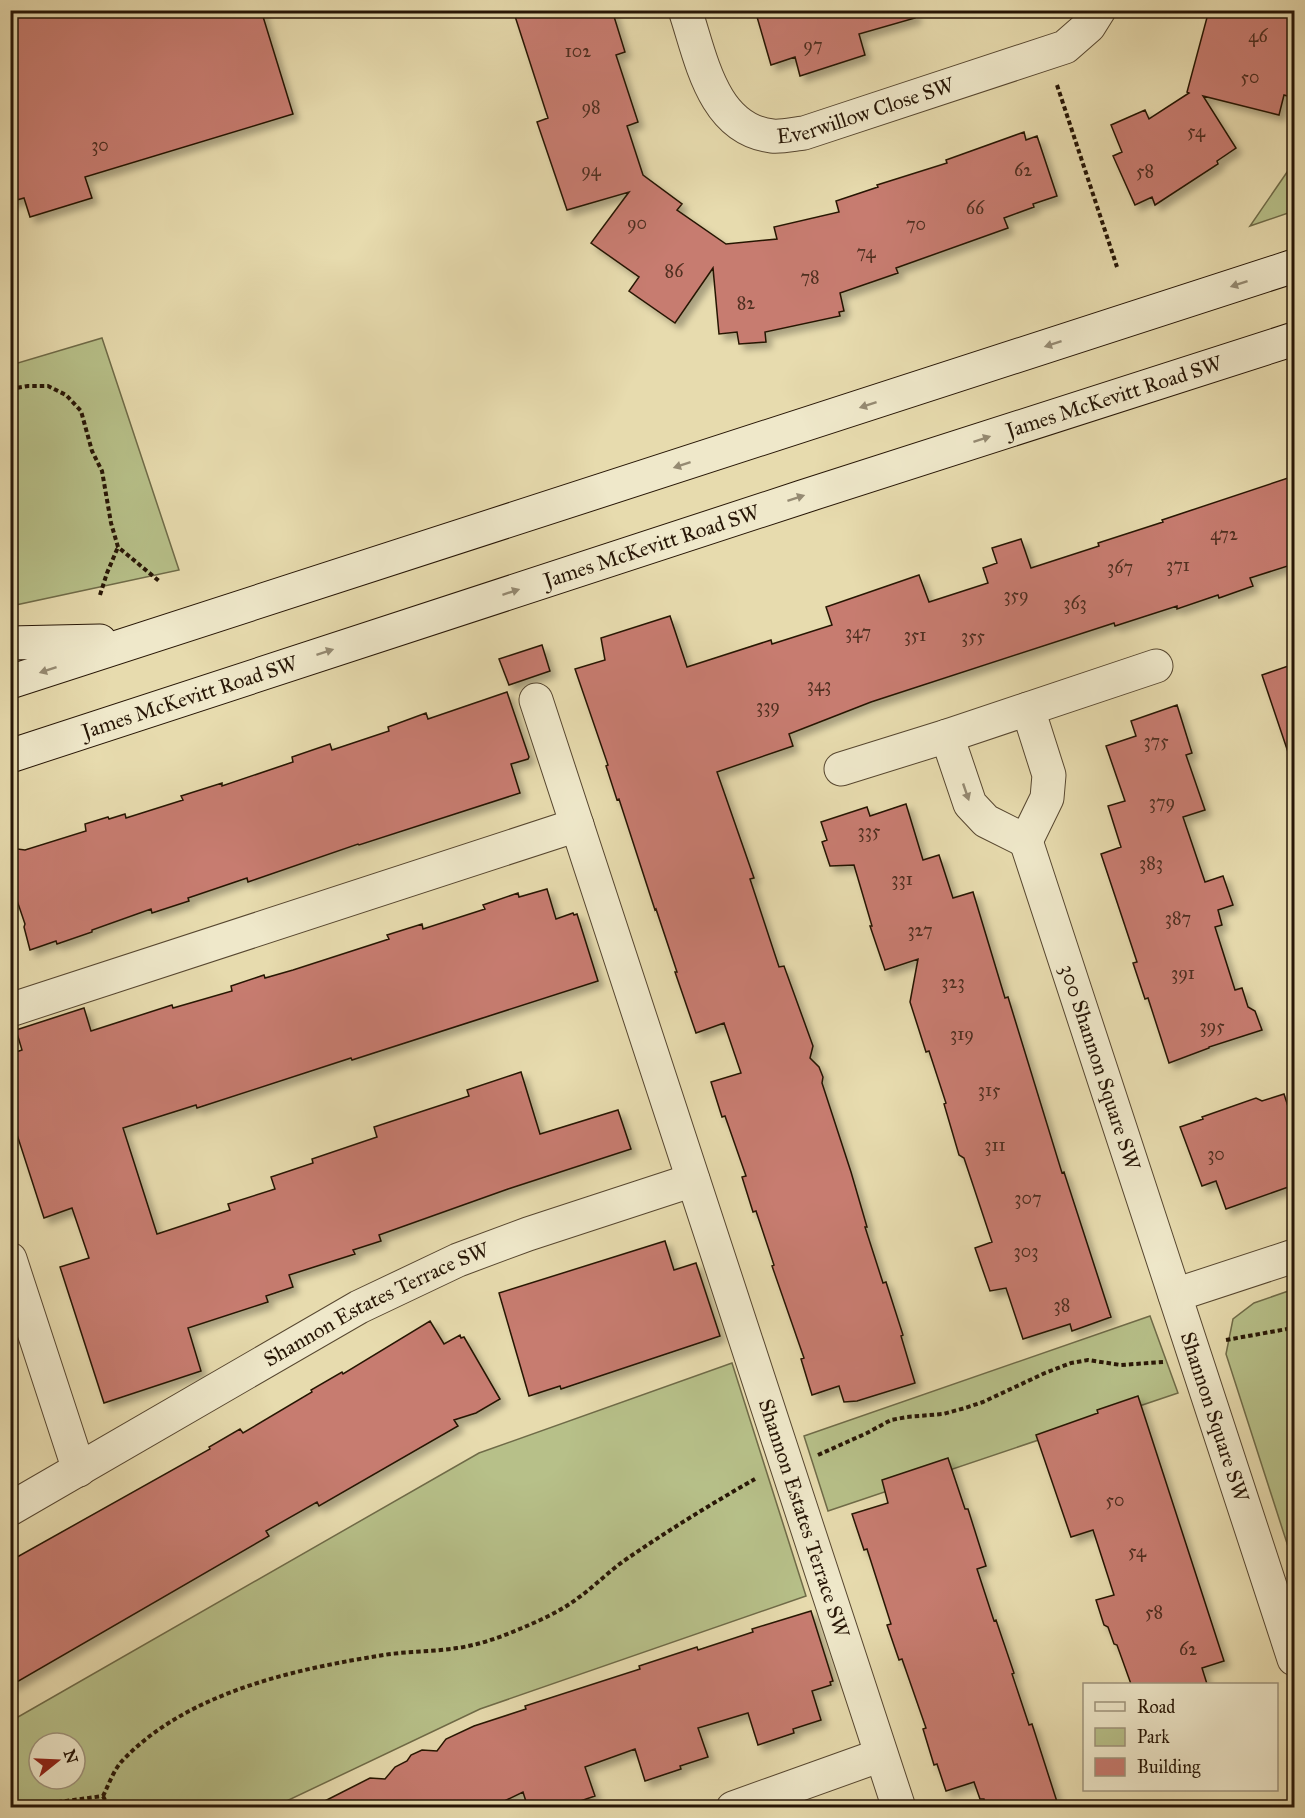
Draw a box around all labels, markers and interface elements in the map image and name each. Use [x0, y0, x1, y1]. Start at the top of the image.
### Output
house number: 46 [1248, 25, 1268, 47]
house number: 97 [803, 34, 823, 56]
house number: 102 [565, 40, 591, 62]
house number: 50 [1241, 66, 1259, 88]
street label: Everwillow Close SW [775, 71, 958, 149]
house number: 98 [581, 96, 601, 118]
house number: 54 [1187, 120, 1206, 142]
house number: 30 [91, 134, 109, 156]
house number: 94 [581, 159, 602, 181]
house number: 62 [1014, 159, 1032, 181]
house number: 58 [1136, 160, 1154, 182]
house number: 66 [966, 197, 985, 219]
house number: 90 [627, 212, 647, 234]
house number: 70 [906, 213, 926, 235]
house number: 74 [856, 241, 877, 263]
house number: 86 [665, 260, 684, 282]
house number: 78 [800, 266, 820, 288]
one-way arrow [1230, 280, 1248, 290]
house number: 82 [737, 292, 755, 314]
one-way arrow [1044, 340, 1062, 350]
street label: James McKevitt Road SW [1001, 350, 1226, 444]
one-way arrow [859, 400, 877, 410]
one-way arrow [973, 434, 991, 443]
one-way arrow [673, 461, 691, 470]
one-way arrow [787, 493, 805, 503]
street label: James McKevitt Road SW [538, 498, 764, 594]
house number: 472 [1210, 523, 1238, 545]
house number: 371 [1166, 554, 1190, 576]
house number: 367 [1107, 556, 1133, 578]
house number: 359 [1003, 584, 1029, 606]
one-way arrow [502, 586, 520, 596]
house number: 363 [1063, 592, 1087, 614]
house number: 347 [845, 621, 871, 643]
house number: 351 [904, 624, 926, 646]
house number: 355 [961, 625, 986, 647]
one-way arrow [316, 647, 334, 656]
street label: James McKevitt Road SW [77, 650, 302, 745]
one-way arrow [39, 666, 57, 675]
house number: 343 [807, 674, 831, 696]
house number: 339 [756, 695, 780, 717]
house number: 375 [1143, 730, 1169, 752]
one-way arrow [961, 783, 971, 801]
house number: 379 [1149, 791, 1175, 813]
house number: 335 [858, 820, 881, 842]
house number: 383 [1139, 852, 1163, 874]
house number: 331 [891, 868, 913, 890]
house number: 387 [1165, 907, 1191, 929]
house number: 327 [907, 919, 933, 941]
street label: 300 Shannon Square SW [1054, 961, 1146, 1174]
house number: 391 [1171, 962, 1195, 984]
house number: 323 [941, 971, 965, 993]
house number: 395 [1199, 1015, 1225, 1037]
house number: 319 [950, 1023, 974, 1045]
house number: 315 [978, 1079, 1001, 1101]
house number: 311 [984, 1134, 1006, 1156]
house number: 30 [1207, 1143, 1225, 1165]
house number: 307 [1014, 1187, 1042, 1209]
street label: Shannon Estates Terrace SW [259, 1236, 494, 1372]
house number: 303 [1014, 1240, 1038, 1262]
house number: 38 [1054, 1294, 1070, 1316]
street label: Shannon Square SW [1175, 1329, 1255, 1506]
street label: Shannon Estates Terrace SW [753, 1396, 856, 1642]
house number: 50 [1106, 1489, 1124, 1511]
house number: 54 [1128, 1540, 1147, 1562]
house number: 58 [1145, 1601, 1163, 1623]
house number: 62 [1179, 1638, 1197, 1660]
legend [1083, 1683, 1278, 1791]
text: Road [1137, 1696, 1175, 1718]
text: Park [1137, 1726, 1170, 1748]
north arrow [27, 1731, 87, 1791]
text: N [60, 1747, 82, 1766]
text: Building [1137, 1756, 1201, 1779]

